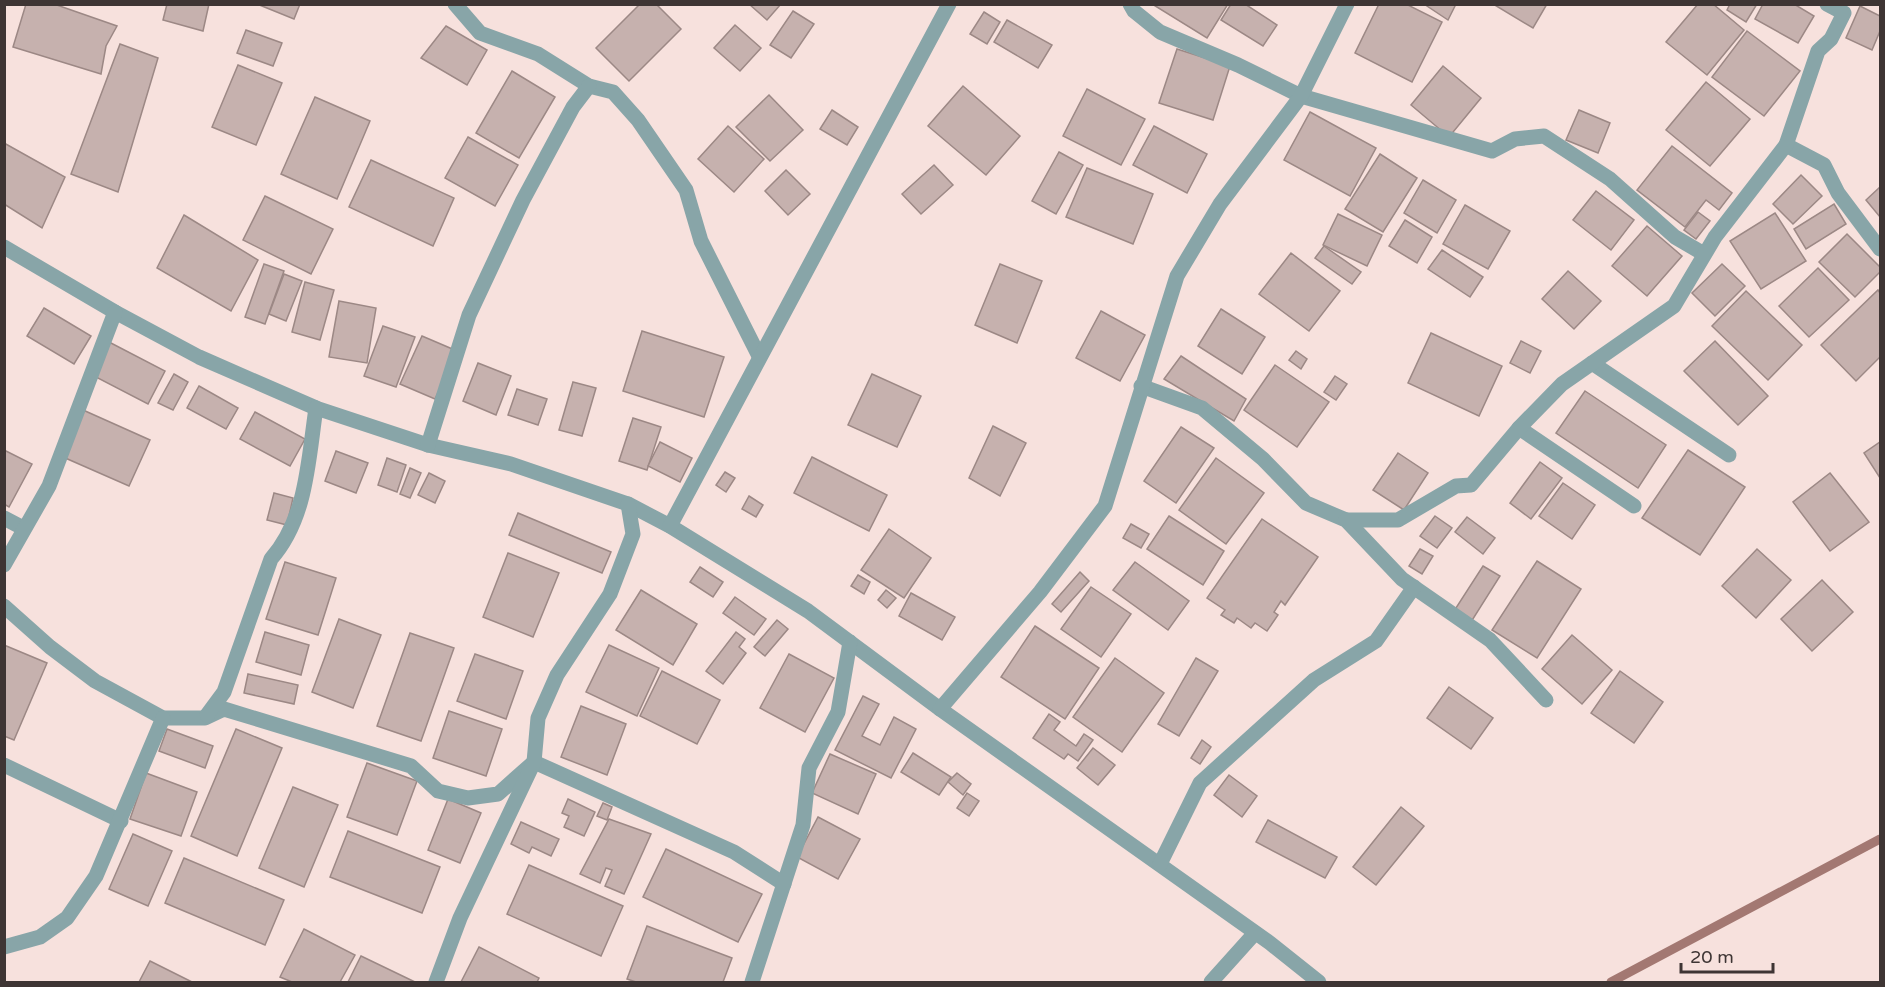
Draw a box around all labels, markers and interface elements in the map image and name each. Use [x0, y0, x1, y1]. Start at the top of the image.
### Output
scale bar [1681, 936, 1772, 974]
text: 20 m [1690, 946, 1734, 968]

